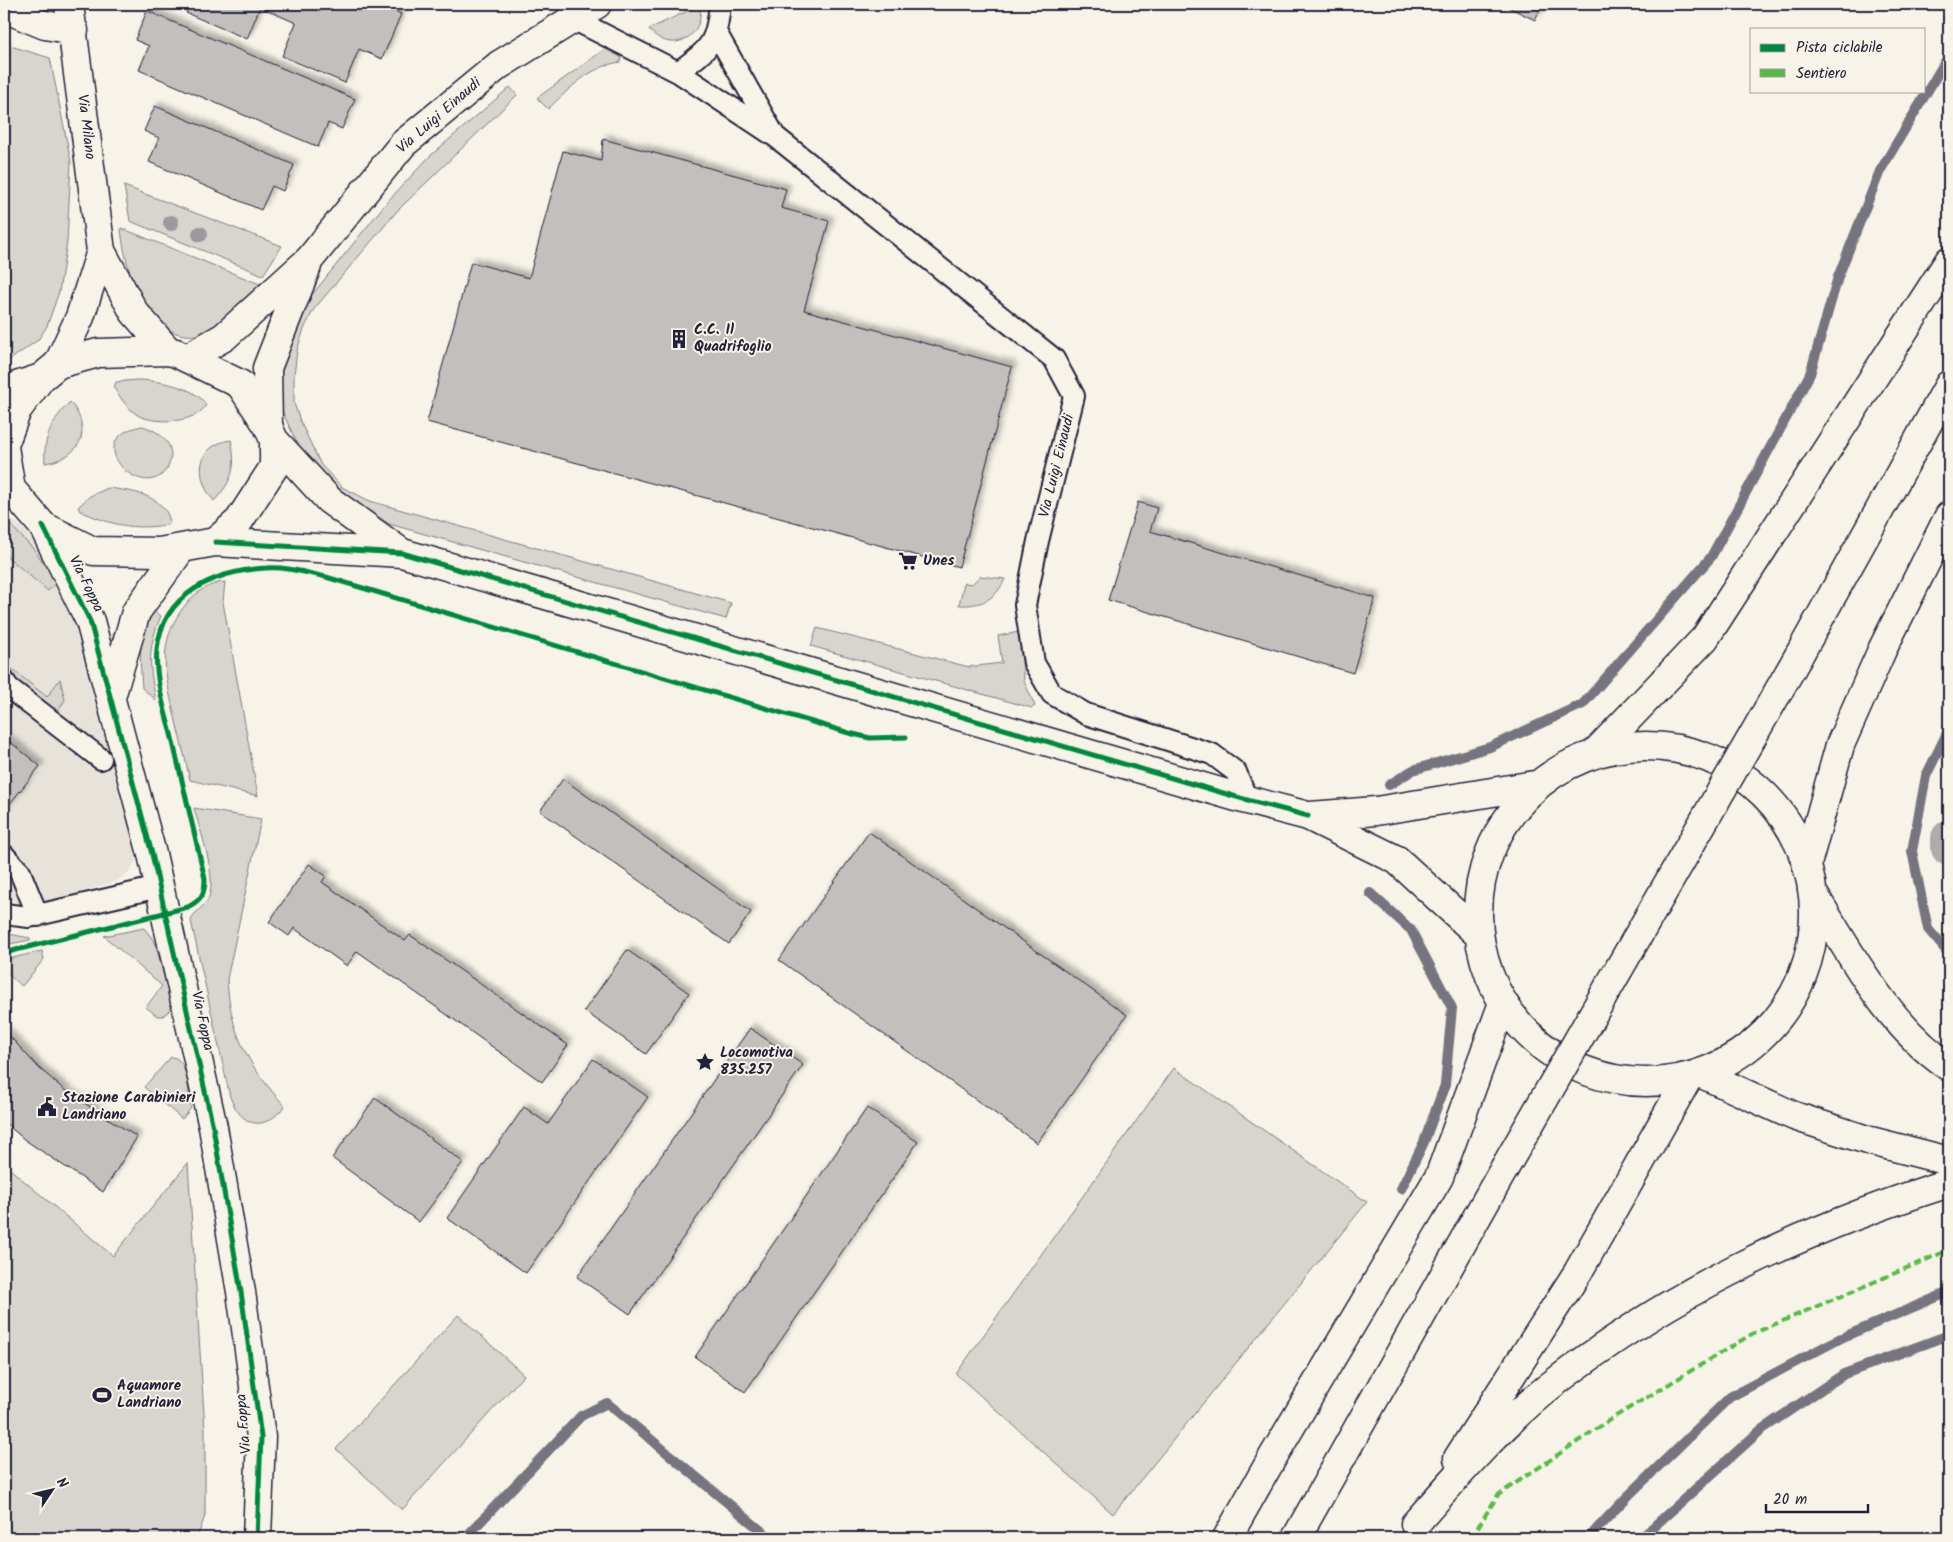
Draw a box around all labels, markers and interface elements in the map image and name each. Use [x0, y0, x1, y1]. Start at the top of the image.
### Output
legend [1750, 28, 1926, 92]
text: Pista ciclabile [1796, 36, 1883, 60]
text: Sentiero [1796, 62, 1847, 86]
street label: Via Luigi Einaudi [391, 71, 488, 160]
street label: Via Milano [70, 93, 102, 161]
place label: C.C. Il Quadrifoglio [694, 318, 772, 359]
building icon: C.C. Il Quadrifoglio [668, 328, 690, 350]
street label: Via Luigi Einaudi [1033, 410, 1082, 520]
place label: Unes [923, 549, 955, 573]
supermarket icon: Unes [897, 550, 919, 572]
street label: Via Foppa [62, 551, 110, 617]
street label: Via Foppa [184, 989, 220, 1053]
place label: Locomotiva 835.257 [720, 1041, 793, 1082]
place icon: Locomotiva 835.257 [694, 1051, 716, 1073]
place label: Stazione Carabinieri Landriano [62, 1086, 196, 1127]
public building icon: Stazione Carabinieri Landriano [36, 1096, 58, 1118]
place label: Aquamore Landriano [117, 1374, 182, 1415]
sports icon: Aquamore Landriano [91, 1384, 113, 1406]
street label: Via Foppa [229, 1393, 259, 1455]
north arrow [28, 1464, 78, 1514]
text: N [50, 1473, 73, 1493]
scale bar [1766, 1482, 1868, 1514]
text: 20 m [1773, 1488, 1807, 1512]

